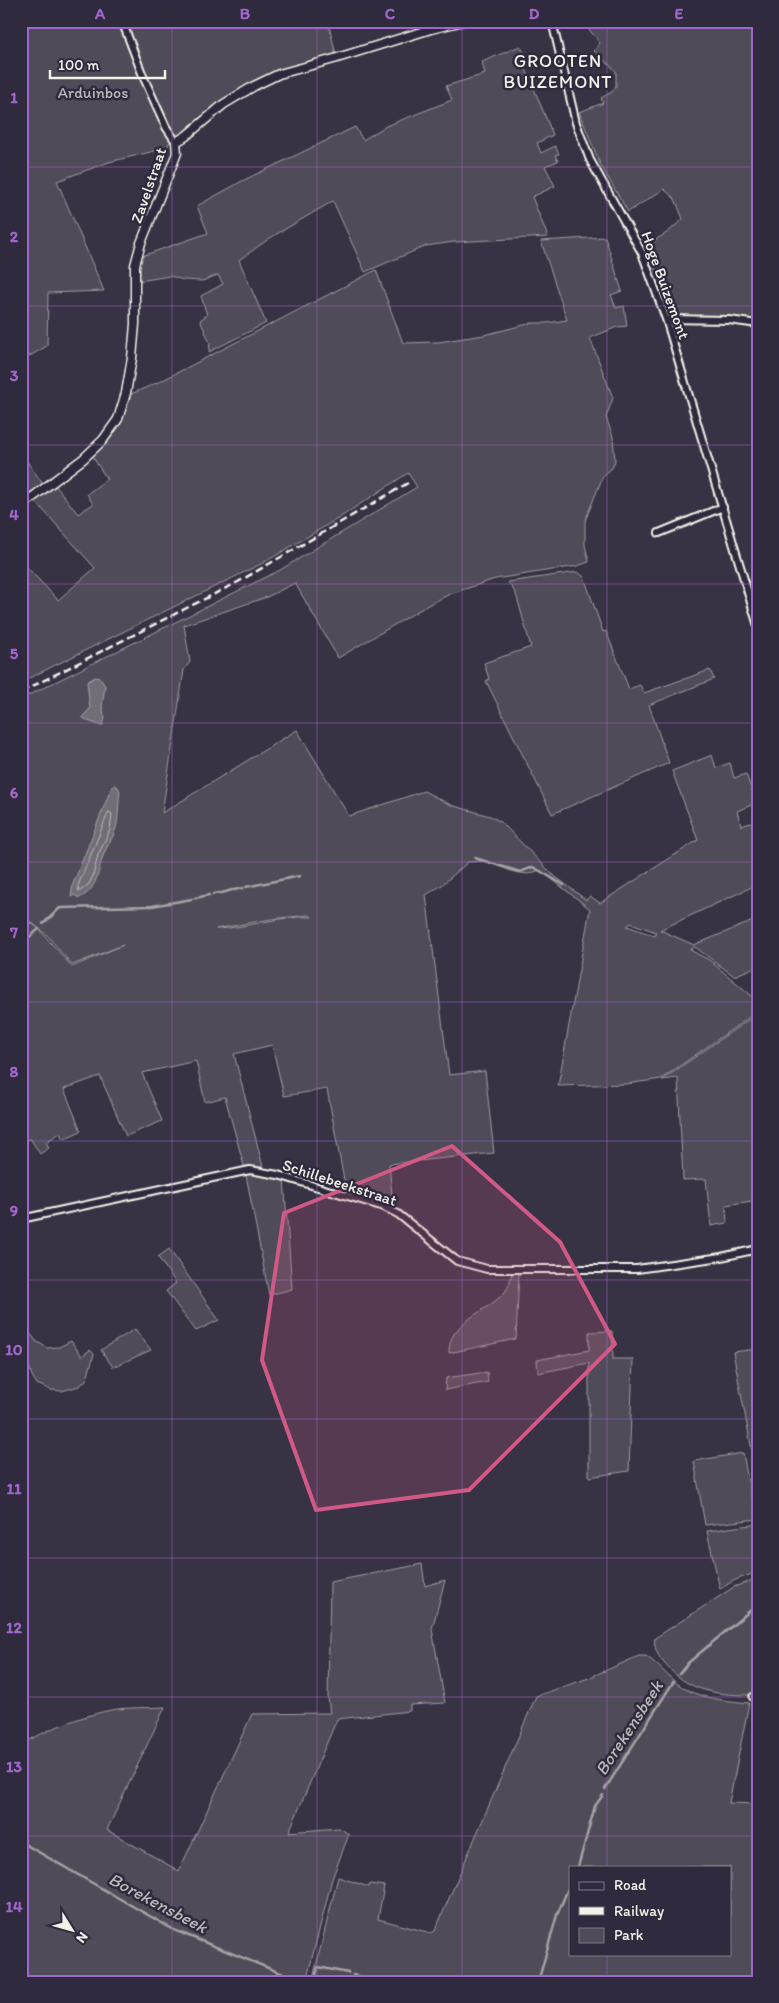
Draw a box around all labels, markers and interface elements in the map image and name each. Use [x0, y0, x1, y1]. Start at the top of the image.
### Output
text: A [94, 4, 106, 23]
text: B [240, 4, 251, 23]
text: C [385, 4, 396, 23]
text: D [529, 4, 540, 23]
text: E [675, 4, 684, 23]
scale bar [50, 48, 165, 80]
district label: GROOTEN BUIZEMONT [504, 50, 612, 93]
text: 100 m [58, 56, 100, 74]
park label: Arduinbos [58, 83, 128, 102]
text: 1 [10, 88, 18, 107]
street label: Zavelstraat [127, 145, 170, 226]
text: 2 [10, 227, 19, 246]
street label: Hoge Buizemont [637, 229, 694, 342]
text: 3 [10, 366, 19, 385]
text: 4 [9, 505, 19, 524]
text: 5 [10, 644, 19, 663]
text: 6 [10, 783, 19, 802]
text: 7 [9, 923, 18, 942]
text: 8 [10, 1062, 19, 1081]
street label: Schillebeekstraat [280, 1155, 399, 1210]
text: 9 [10, 1201, 18, 1220]
text: 10 [5, 1340, 23, 1359]
text: 11 [7, 1479, 22, 1498]
text: 12 [6, 1618, 23, 1637]
water label: Borekensbeek [590, 1675, 669, 1779]
text: 13 [6, 1757, 22, 1776]
legend [569, 1866, 732, 1956]
water label: Borekensbeek [105, 1868, 213, 1939]
text: Road [614, 1876, 647, 1894]
text: 14 [5, 1897, 23, 1916]
text: Railway [614, 1902, 664, 1920]
north arrow [48, 1906, 98, 1956]
text: Park [614, 1926, 644, 1944]
text: N [72, 1929, 92, 1946]

